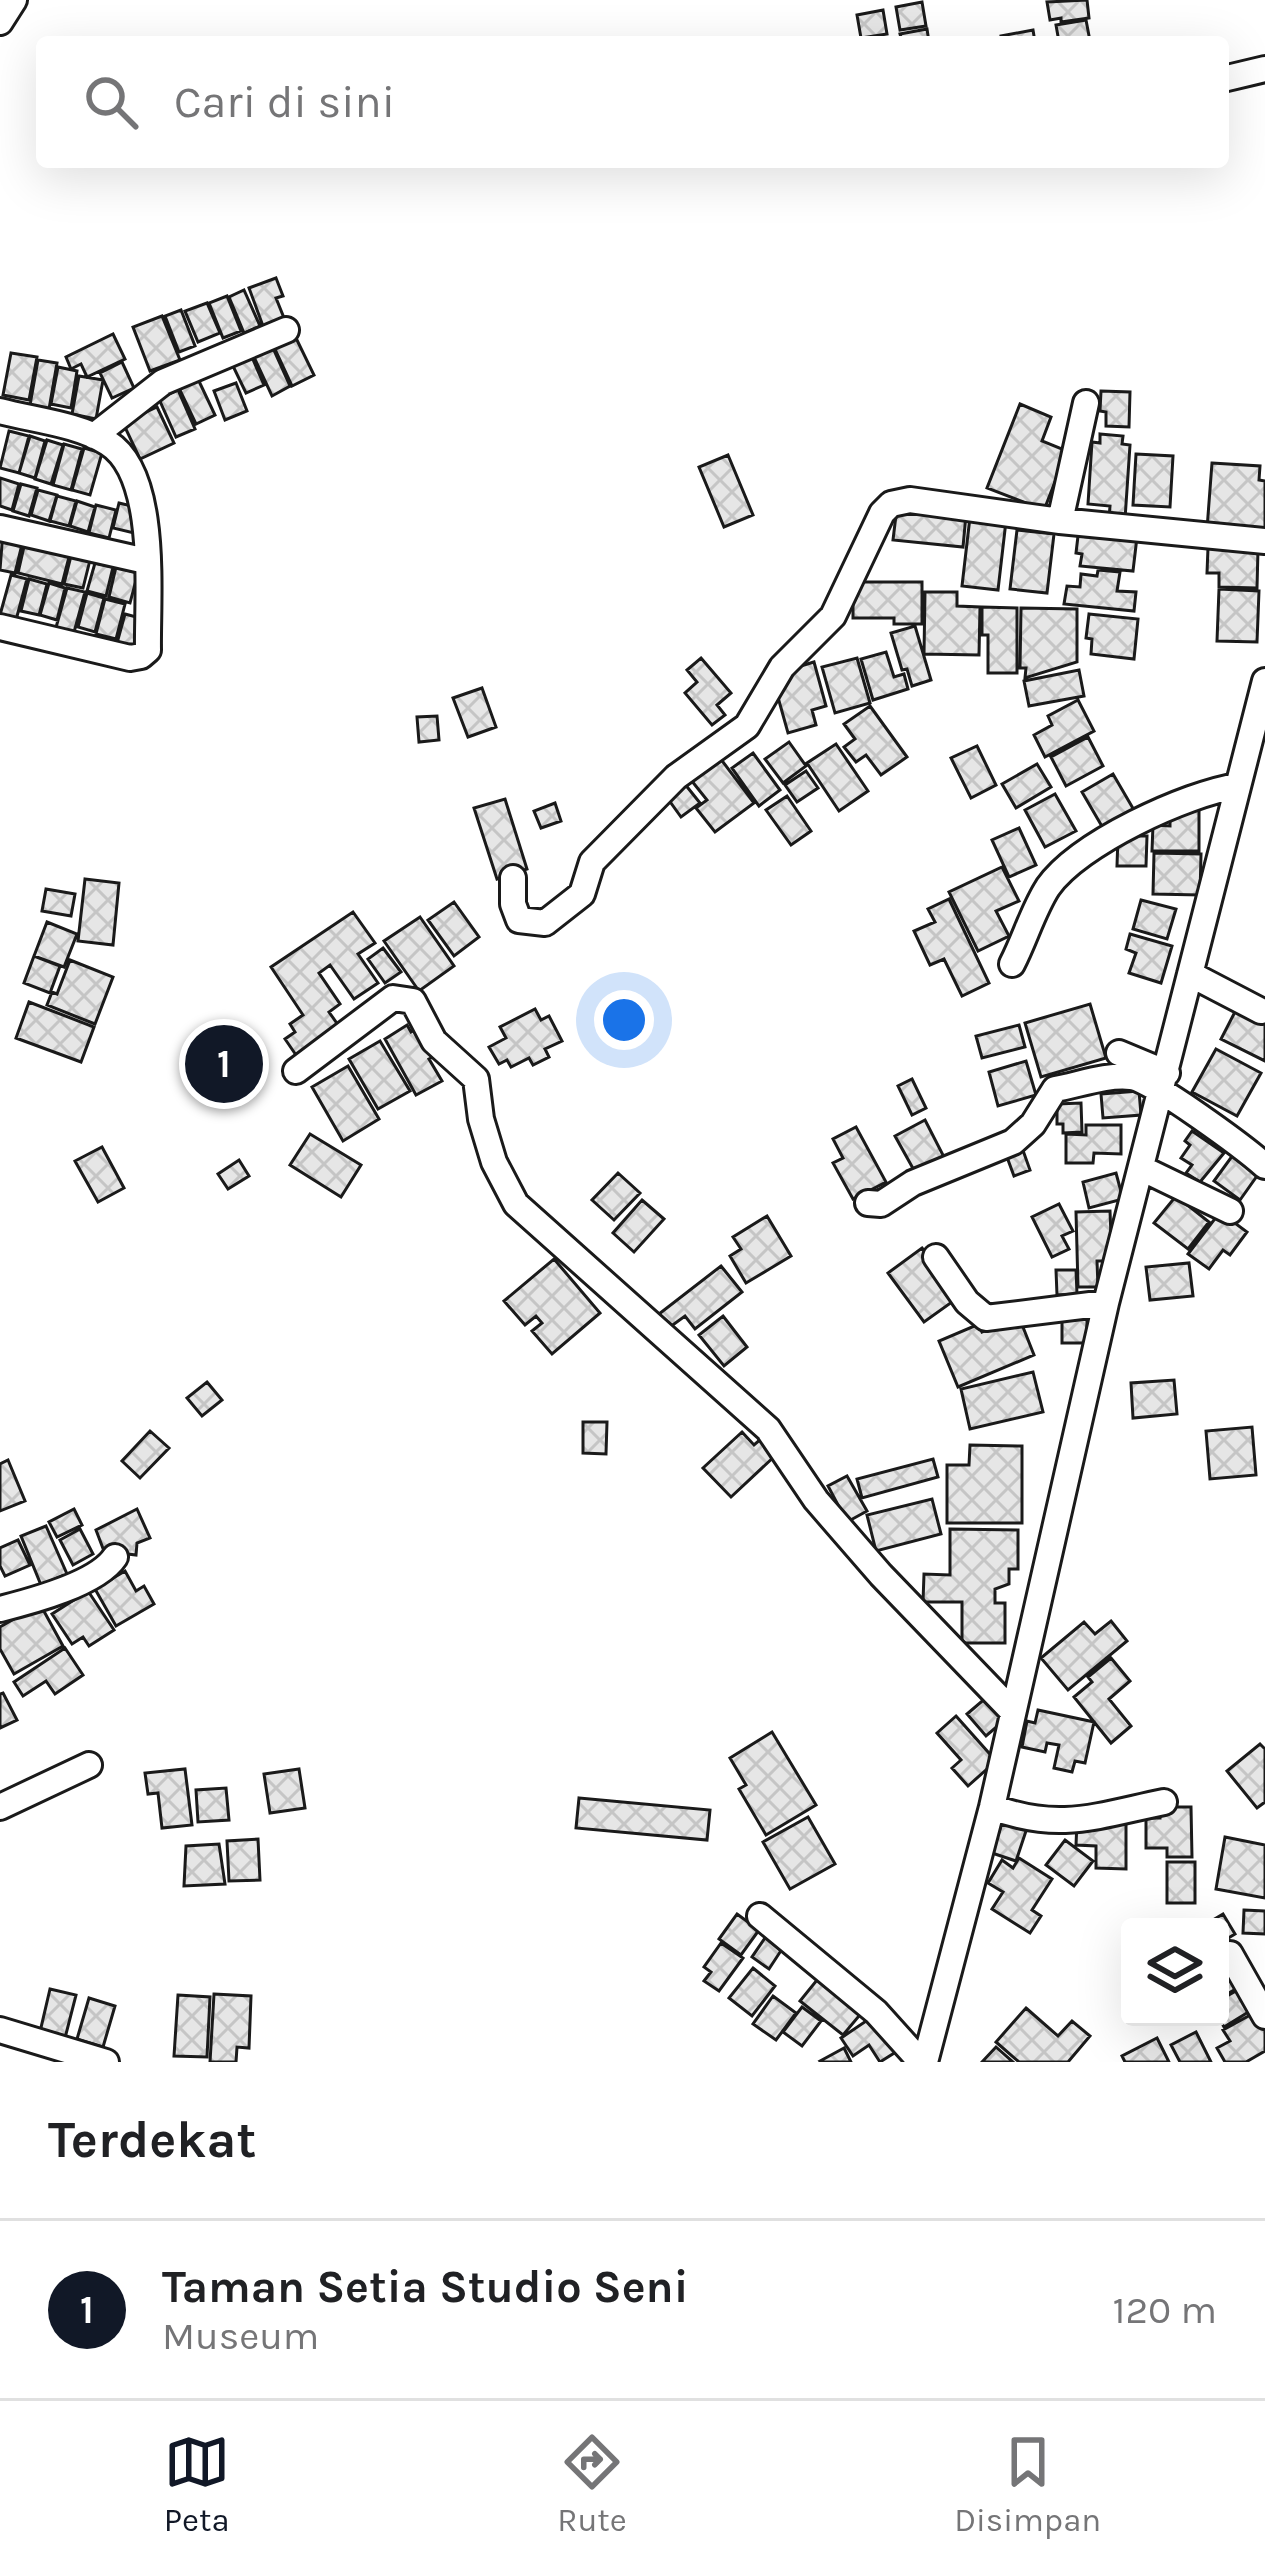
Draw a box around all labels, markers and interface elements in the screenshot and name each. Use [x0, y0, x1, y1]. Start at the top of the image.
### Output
search box [36, 36, 1229, 168]
icon: search [78, 69, 144, 135]
text: Cari di sini [174, 76, 395, 128]
your location [594, 990, 654, 1050]
pin: 1 [185, 1019, 263, 1109]
map controls [1121, 1918, 1229, 2026]
button: layers [1121, 1918, 1229, 2026]
text: Terdekat [48, 2110, 256, 2170]
text: Taman Setia Studio Seni [162, 2261, 688, 2313]
text: 1 [80, 2287, 94, 2333]
text: 120 m [1113, 2287, 1217, 2333]
text: Museum [162, 2313, 319, 2359]
tab: Peta [164, 2429, 230, 2539]
tab: Rute [557, 2429, 627, 2539]
tab: Disimpan [954, 2429, 1101, 2539]

